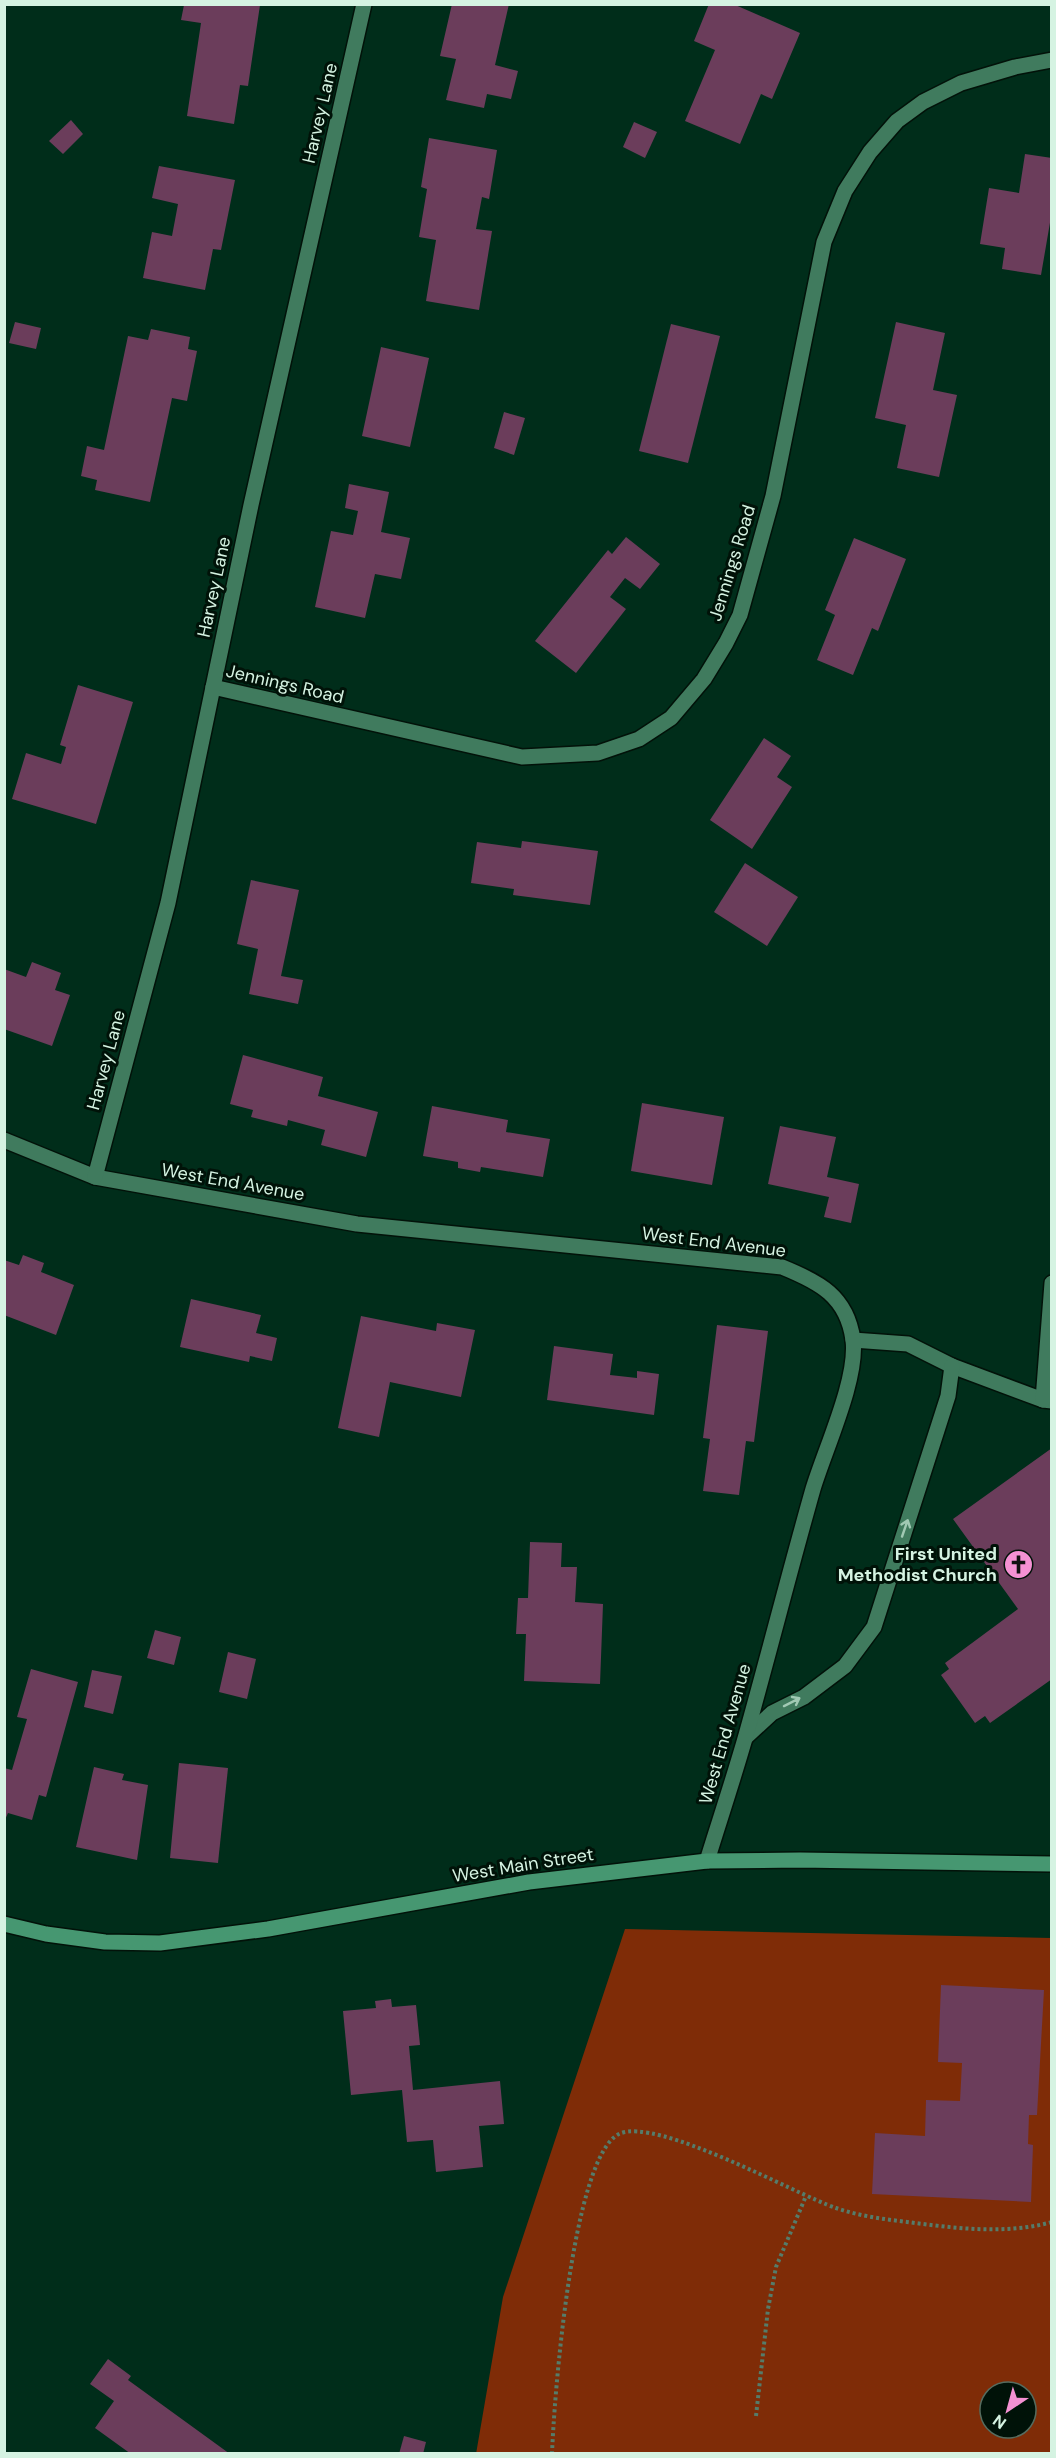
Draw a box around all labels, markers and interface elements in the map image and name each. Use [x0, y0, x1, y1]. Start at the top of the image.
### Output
street label: Harvey Lane [297, 60, 343, 166]
street label: Jennings Road [703, 502, 761, 624]
street label: Harvey Lane [192, 534, 236, 640]
street label: Jennings Road [224, 659, 346, 709]
street label: Harvey Lane [81, 1008, 131, 1112]
street label: West End Avenue [160, 1158, 306, 1206]
street label: West End Avenue [641, 1221, 787, 1263]
one-way arrow [900, 1519, 911, 1538]
place label: First United Methodist Church [838, 1542, 997, 1587]
church icon: First United Methodist Church [1002, 1548, 1034, 1580]
street label: West End Avenue [693, 1661, 757, 1807]
one-way arrow [783, 1696, 801, 1708]
street label: West Main Street [451, 1842, 595, 1888]
north arrow [978, 2380, 1038, 2440]
text: N [989, 2410, 1010, 2434]

